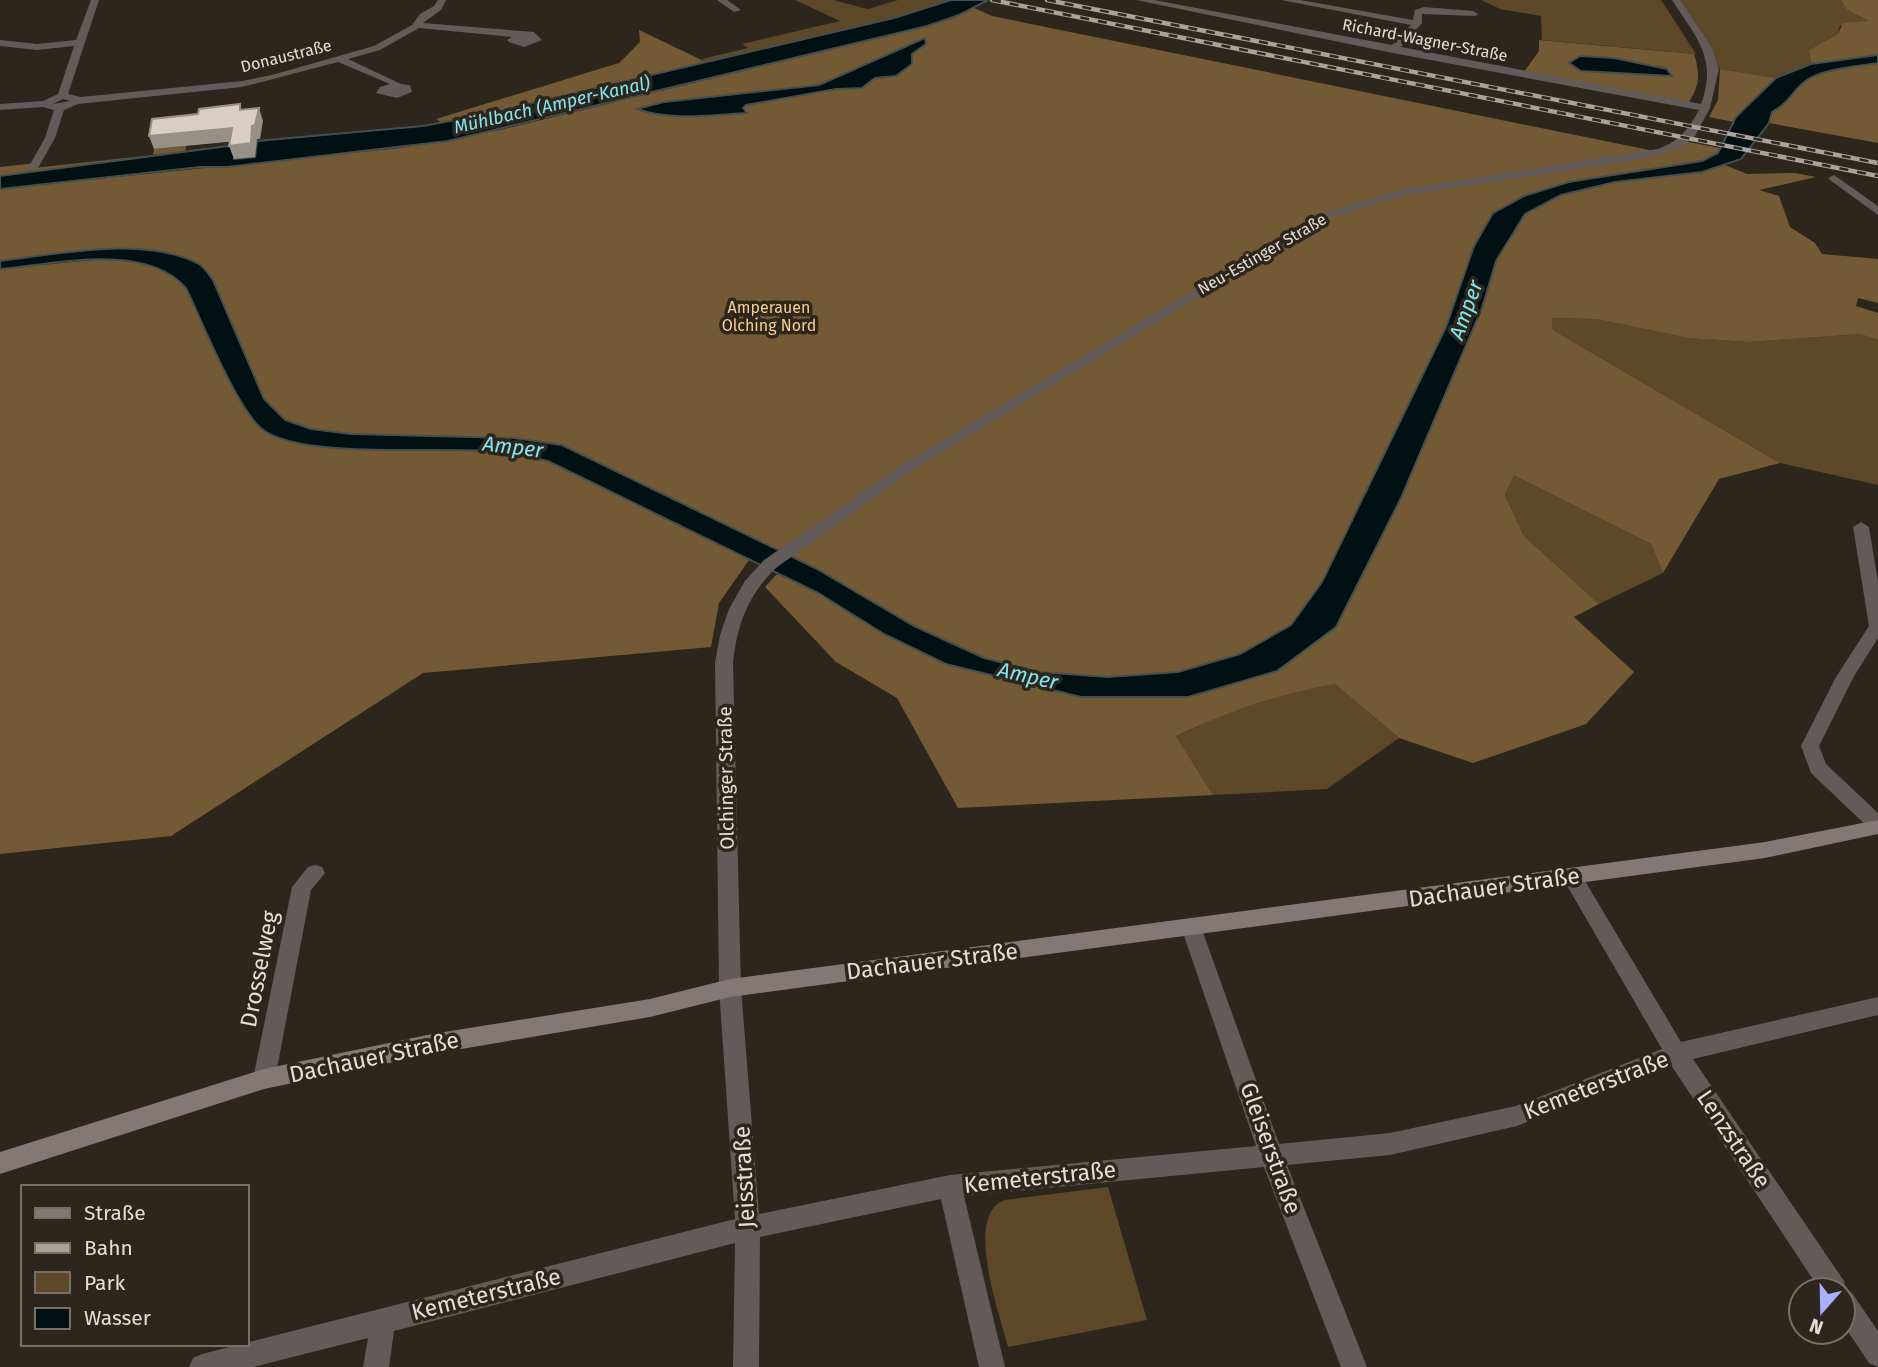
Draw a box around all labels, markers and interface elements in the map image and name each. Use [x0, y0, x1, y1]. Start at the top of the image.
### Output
street label: Richard-Wagner-Straße [1341, 15, 1509, 65]
street label: Donaustraße [239, 36, 333, 76]
water label: Mühlbach (Amper-Kanal) [452, 72, 652, 138]
street label: Neu-Estinger Straße [1194, 209, 1330, 299]
water label: Amper [1443, 276, 1489, 344]
park label: Amperauen Olching Nord [722, 298, 816, 335]
water label: Amper [480, 430, 546, 464]
water label: Amper [995, 656, 1061, 696]
street label: Olchinger Straße [713, 706, 739, 850]
street label: Dachauer Straße [1407, 861, 1581, 913]
street label: Drosselweg [234, 908, 284, 1030]
street label: Dachauer Straße [845, 937, 1019, 985]
street label: Dachauer Straße [287, 1025, 461, 1089]
street label: Kemeterstraße [1520, 1045, 1672, 1125]
street label: Gleiserstraße [1234, 1078, 1308, 1218]
street label: Lenzstraße [1691, 1084, 1777, 1194]
street label: Jeisstraße [727, 1125, 761, 1229]
street label: Kemeterstraße [963, 1155, 1117, 1199]
legend [21, 1185, 248, 1346]
text: Straße [84, 1200, 146, 1226]
text: Bahn [84, 1235, 133, 1261]
street label: Kemeterstraße [408, 1262, 564, 1326]
text: Park [84, 1270, 126, 1296]
north arrow [1787, 1276, 1857, 1346]
text: Wasser [84, 1305, 151, 1331]
text: N [1806, 1314, 1826, 1339]

